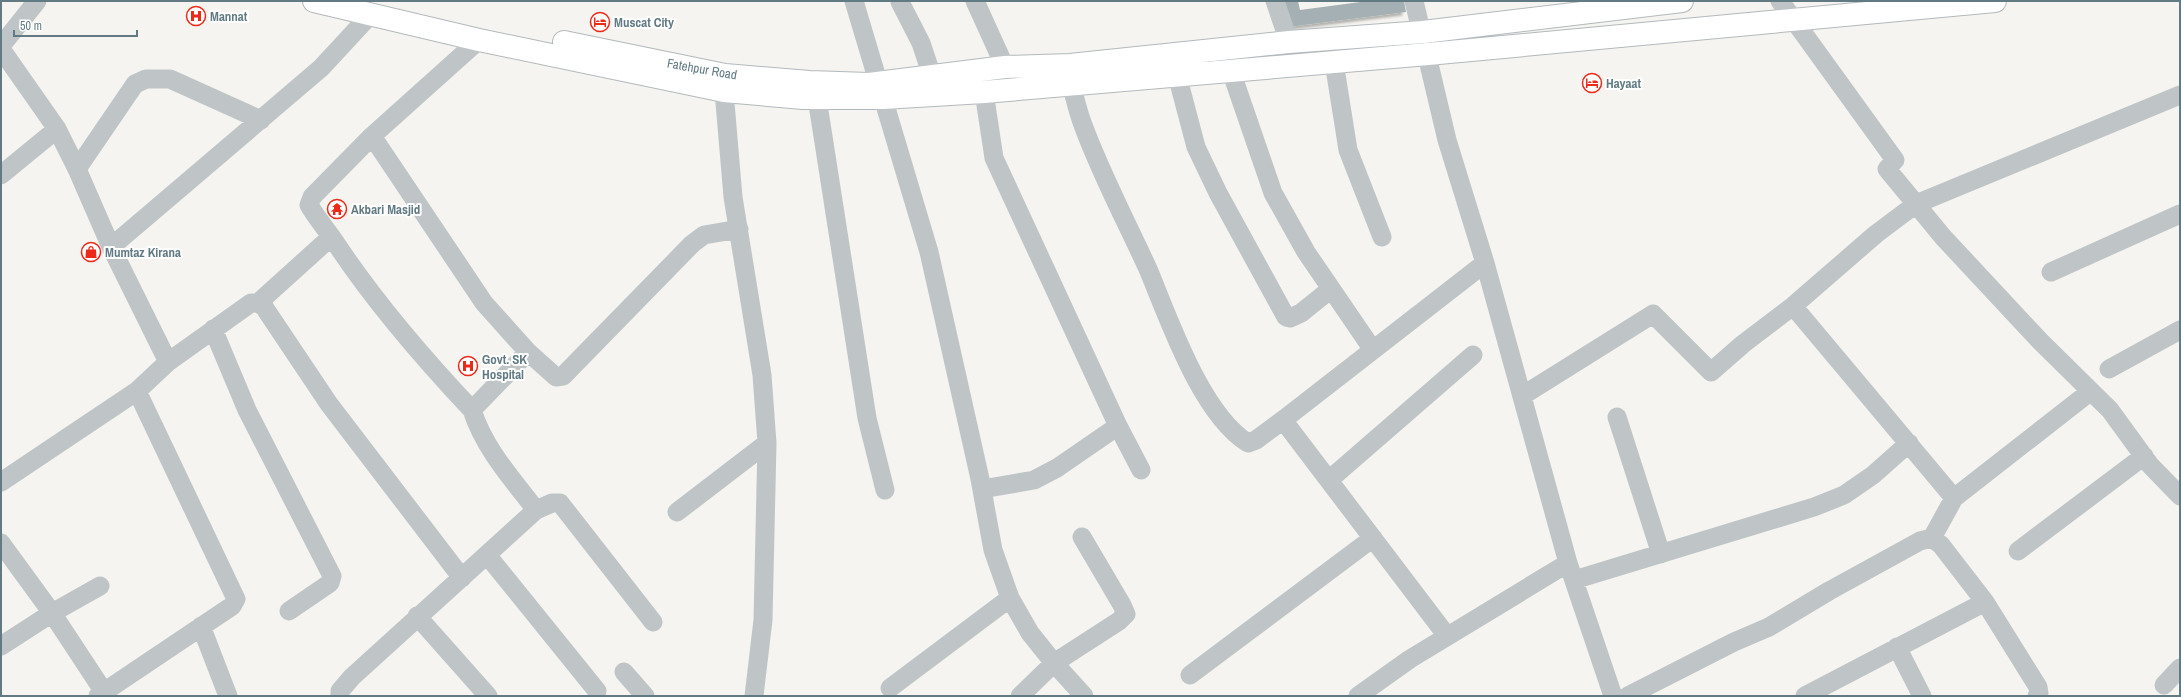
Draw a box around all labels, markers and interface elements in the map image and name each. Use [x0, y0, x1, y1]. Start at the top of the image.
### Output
hospital icon: Mannat [185, 5, 207, 27]
place label: Mannat [210, 8, 248, 25]
hotel icon: Muscat City [589, 11, 611, 33]
scale bar [14, 12, 137, 38]
place label: Muscat City [614, 14, 674, 31]
text: 50 m [20, 18, 42, 34]
street label: Fatehpur Road [666, 54, 738, 84]
hotel icon: Hayaat [1581, 72, 1603, 94]
place label: Hayaat [1606, 75, 1641, 92]
temple icon: Akbari Masjid [326, 198, 348, 220]
place label: Akbari Masjid [351, 201, 420, 218]
shop icon: Mumtaz Kirana [80, 241, 102, 263]
place label: Mumtaz Kirana [105, 244, 181, 261]
place label: Govt. SK Hospital [482, 351, 527, 383]
hospital icon: Govt. SK Hospital [457, 355, 479, 377]

